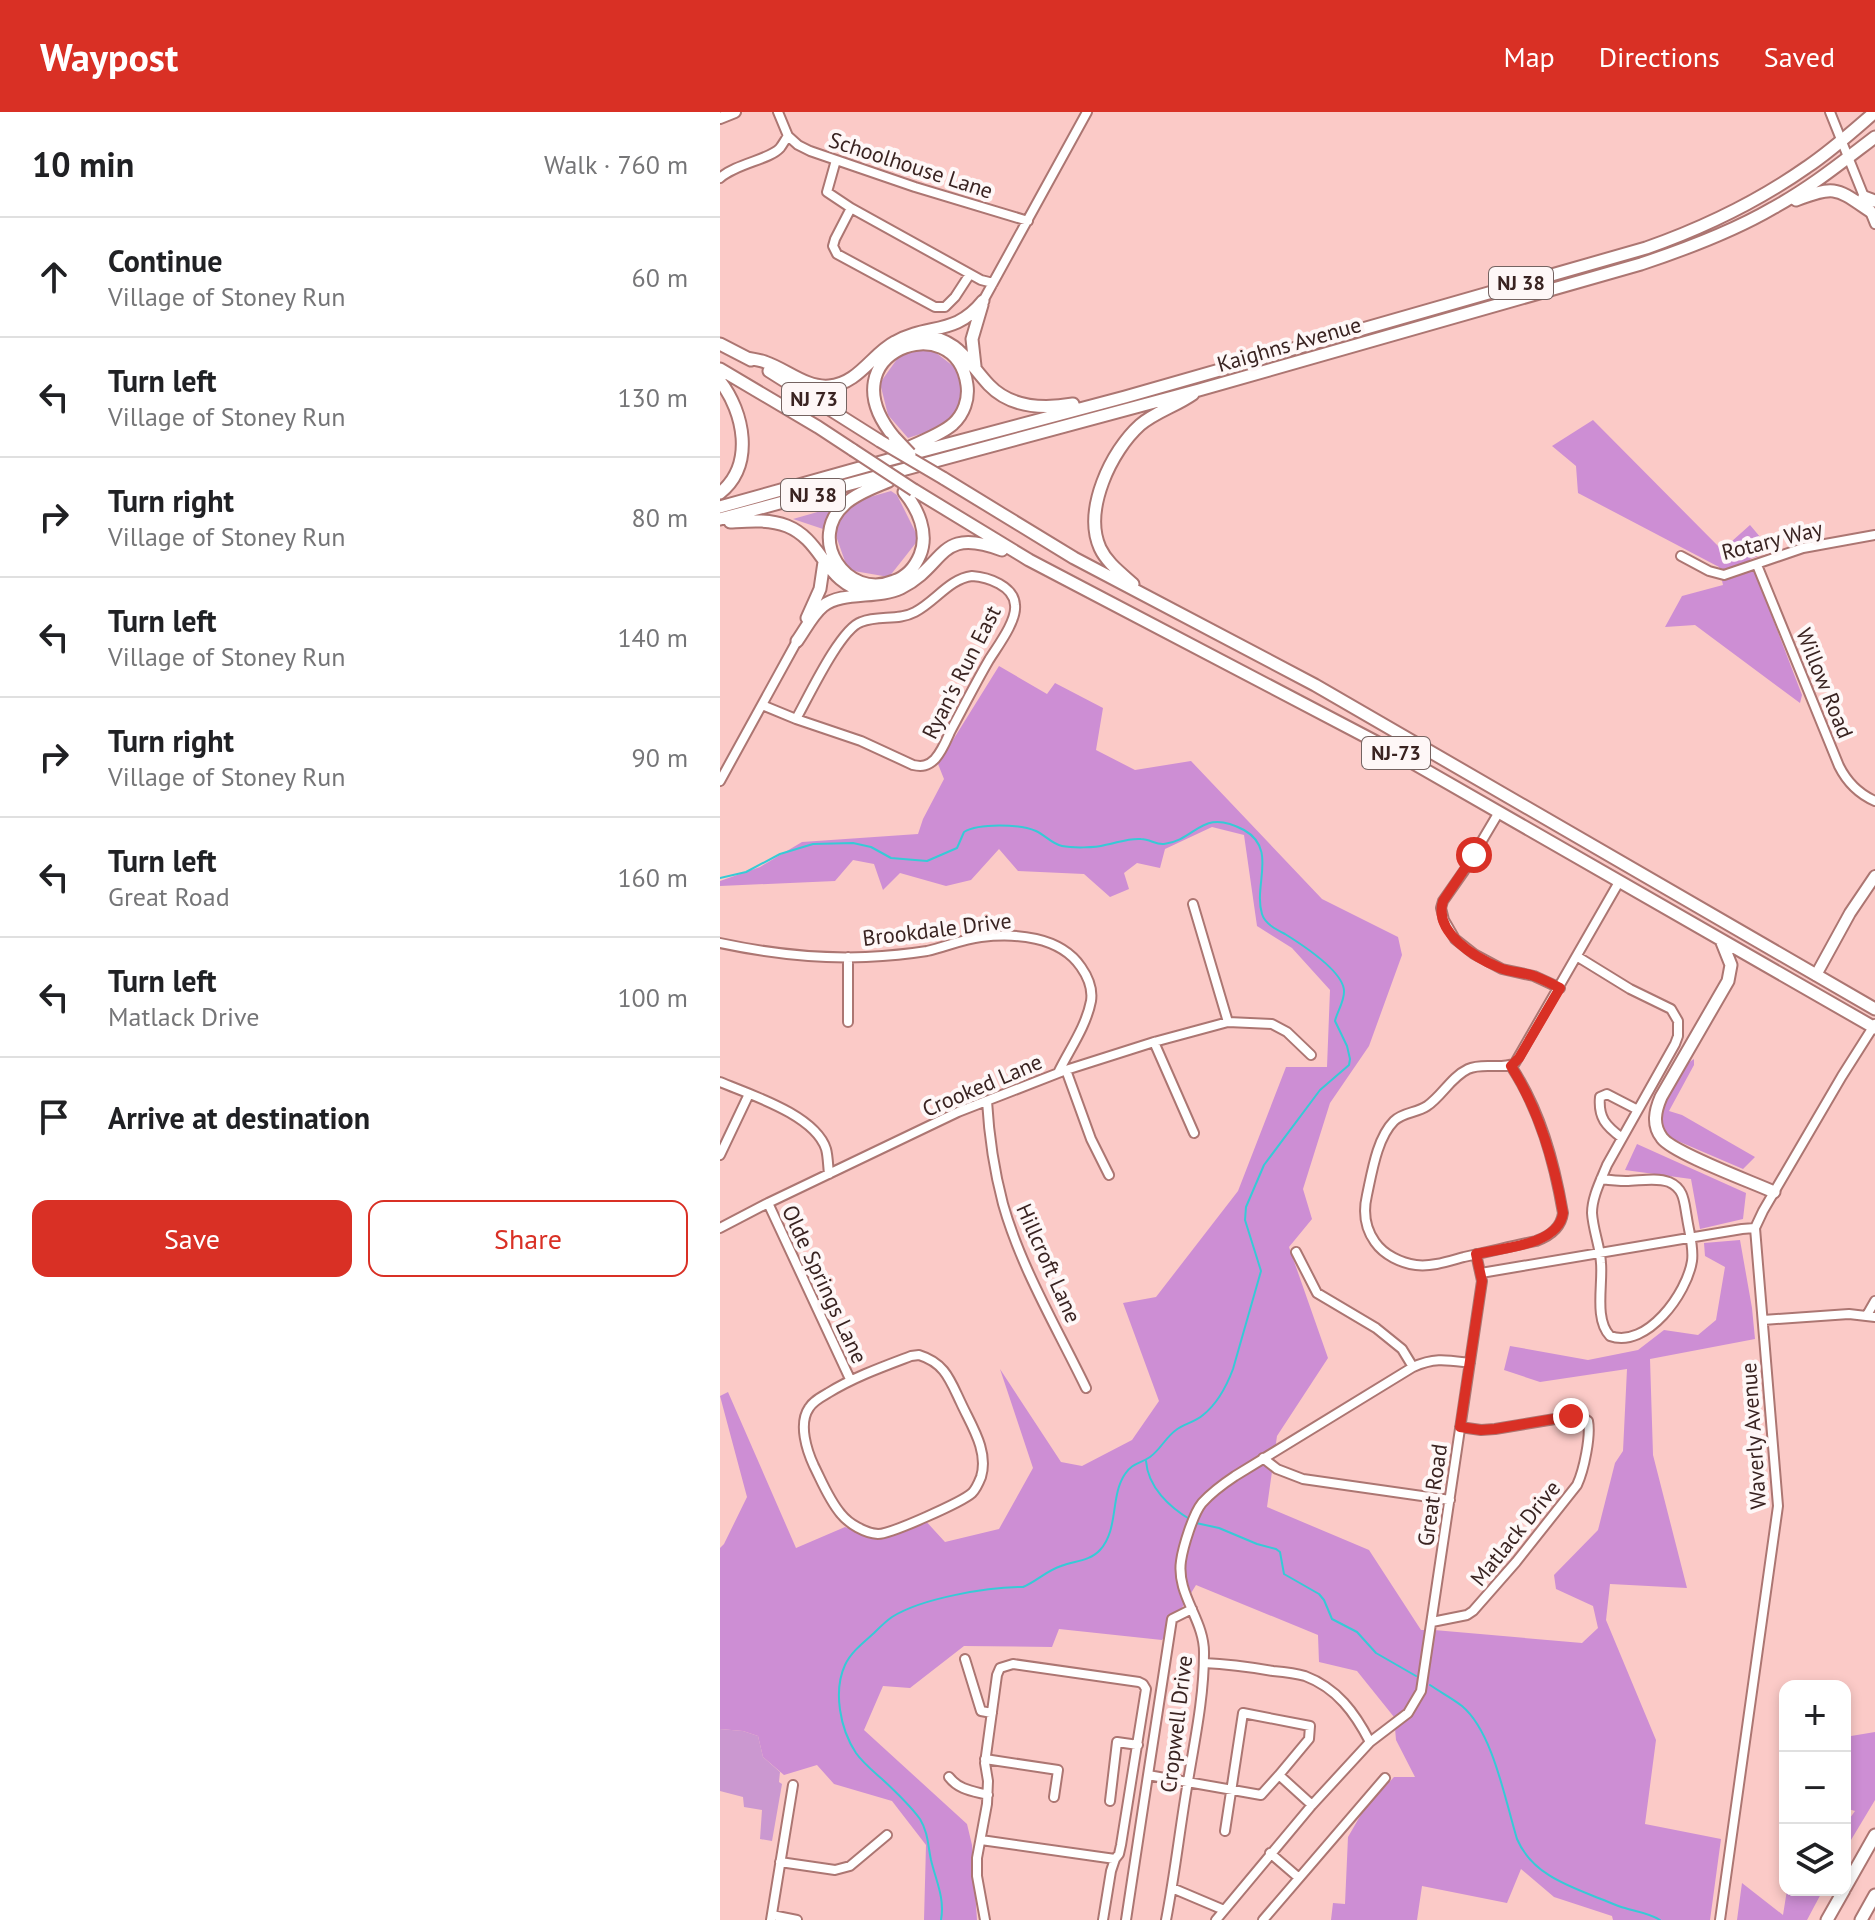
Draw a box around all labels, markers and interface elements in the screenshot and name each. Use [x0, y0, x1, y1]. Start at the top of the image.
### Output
text: Waypost [40, 32, 178, 81]
text: Map [1504, 38, 1555, 75]
text: Directions [1599, 38, 1720, 75]
text: Saved [1764, 38, 1835, 75]
street label: Schoolhouse Lane [825, 125, 997, 205]
text: 10 min [32, 142, 134, 186]
text: Walk · 760 m [544, 148, 688, 181]
text: Continue [108, 241, 222, 280]
icon: ahead [32, 255, 76, 299]
text: 60 m [632, 261, 688, 294]
road number: NJ 38 [1489, 267, 1553, 299]
text: Village of Stoney Run [108, 280, 345, 313]
street label: Kaighns Avenue [1214, 310, 1364, 378]
text: Turn left [108, 361, 216, 400]
icon: left [32, 375, 76, 419]
text: 130 m [617, 381, 688, 414]
road number: NJ 73 [782, 383, 846, 415]
text: Village of Stoney Run [108, 400, 345, 433]
road number: NJ 38 [781, 479, 845, 511]
text: Turn right [108, 481, 234, 520]
icon: right [32, 495, 76, 539]
text: 80 m [632, 501, 688, 534]
street label: Rotary Way [1719, 514, 1826, 566]
text: Village of Stoney Run [108, 520, 345, 553]
street label: Ryan's Run East [915, 600, 1007, 743]
text: Turn left [108, 601, 216, 640]
icon: left [32, 615, 76, 659]
text: 140 m [617, 621, 688, 654]
street label: Willow Road [1790, 624, 1860, 742]
text: Village of Stoney Run [108, 640, 345, 673]
text: Turn right [108, 721, 234, 760]
icon: right [32, 735, 76, 779]
road number: NJ-73 [1362, 737, 1430, 769]
text: 90 m [632, 741, 688, 774]
text: Village of Stoney Run [108, 760, 345, 793]
route start [1456, 837, 1492, 873]
text: Turn left [108, 841, 216, 880]
icon: left [32, 855, 76, 899]
text: 160 m [617, 861, 688, 894]
text: Great Road [108, 880, 230, 913]
street label: Brookdale Drive [861, 906, 1013, 952]
text: Turn left [108, 961, 216, 1000]
icon: left [32, 975, 76, 1019]
text: 100 m [617, 981, 688, 1014]
text: Matlack Drive [108, 1000, 259, 1033]
street label: Crooked Lane [918, 1047, 1046, 1123]
icon: arrive [32, 1095, 76, 1139]
text: Arrive at destination [108, 1098, 370, 1137]
street label: Hillcroft Lane [1010, 1199, 1088, 1327]
button: Save [32, 1200, 352, 1277]
button: Share [368, 1200, 688, 1277]
street label: Olde Springs Lane [776, 1200, 874, 1368]
street label: Waverly Avenue [1734, 1362, 1772, 1510]
route end [1553, 1398, 1589, 1434]
street label: Great Road [1411, 1442, 1453, 1548]
street label: Matlack Drive [1464, 1474, 1566, 1592]
street label: Cropwell Drive [1154, 1654, 1198, 1794]
map controls [1779, 1680, 1851, 1896]
button: + [1779, 1680, 1851, 1752]
button: − [1779, 1752, 1851, 1824]
button: layers [1779, 1824, 1851, 1896]

